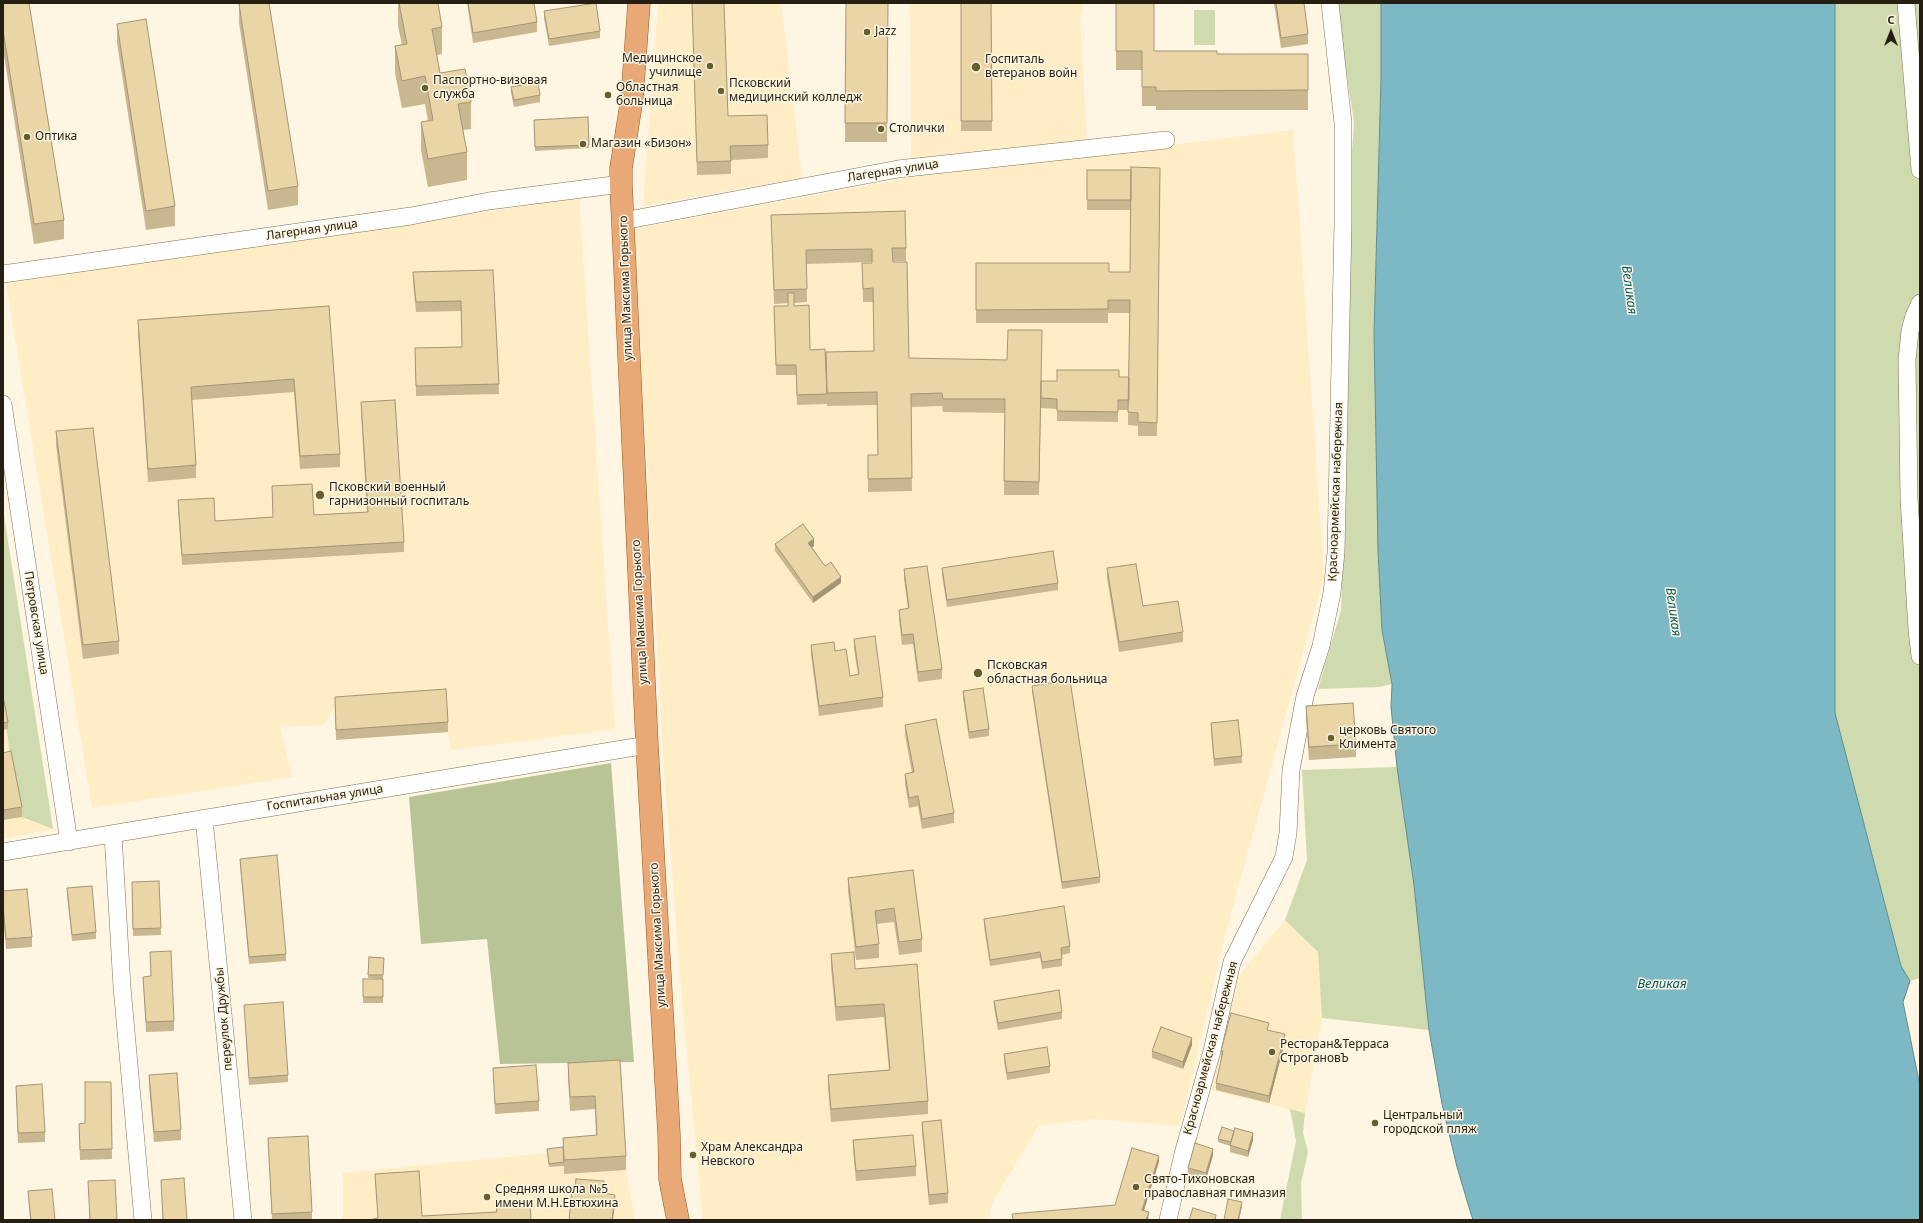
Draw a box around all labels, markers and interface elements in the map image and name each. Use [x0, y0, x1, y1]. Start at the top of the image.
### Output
north arrow [1871, 12, 1911, 52]
text: С [1887, 12, 1895, 27]
place label: Jazz [875, 25, 896, 39]
marker: Jazz [862, 27, 872, 37]
place label: Медицинское училище [622, 52, 702, 80]
place label: Госпиталь ветеранов войн [985, 53, 1077, 81]
marker: Медицинское училище [705, 61, 715, 71]
marker: Госпиталь ветеранов войн [970, 61, 982, 73]
place label: Паспортно-визовая служба [433, 74, 547, 102]
place label: Псковский медицинский колледж [729, 77, 862, 105]
place label: Областная больница [616, 81, 678, 109]
marker: Паспортно-визовая служба [420, 83, 430, 93]
marker: Псковский медицинский колледж [716, 86, 726, 96]
marker: Областная больница [603, 90, 613, 100]
place label: Столички [889, 122, 945, 136]
marker: Столички [876, 124, 886, 134]
place label: Оптика [35, 130, 77, 144]
marker: Оптика [22, 132, 32, 142]
place label: Магазин «Бизон» [591, 137, 692, 151]
marker: Магазин «Бизон» [578, 139, 588, 149]
street label: Лагерная улица [846, 157, 940, 185]
street label: улица Максима Горького [616, 215, 636, 361]
street label: Лагерная улица [265, 216, 359, 244]
water label: Великая [1618, 265, 1640, 315]
street label: Красноармейская набережная [1326, 402, 1346, 582]
place label: Псковский военный гарнизонный госпиталь [329, 481, 469, 509]
marker: Псковский военный гарнизонный госпиталь [314, 489, 326, 501]
street label: улица Максима Горького [629, 539, 651, 685]
street label: Петровская улица [21, 570, 51, 676]
water label: Великая [1662, 587, 1684, 637]
place label: Псковская областная больница [987, 659, 1107, 687]
marker: Псковская областная больница [972, 667, 984, 679]
place label: церковь Святого Климента [1339, 724, 1436, 752]
marker: церковь Святого Климента [1326, 733, 1336, 743]
street label: Госпитальная улица [266, 782, 384, 814]
street label: улица Максима Горького [647, 862, 669, 1008]
street label: Красноармейская набережная [1181, 959, 1241, 1137]
street label: переулок Дружбы [212, 967, 236, 1071]
water label: Великая [1637, 976, 1687, 992]
place label: Ресторан&Терраса СтрогановЪ [1280, 1038, 1389, 1066]
marker: Ресторан&Терраса СтрогановЪ [1267, 1047, 1277, 1057]
place label: Центральный городской пляж [1383, 1109, 1477, 1137]
marker: Центральный городской пляж [1370, 1118, 1380, 1128]
place label: Храм Александра Невского [701, 1141, 803, 1169]
marker: Храм Александра Невского [688, 1150, 698, 1160]
place label: Свято-Тихоновская православная гимназия [1144, 1173, 1286, 1201]
marker: Свято-Тихоновская православная гимназия [1131, 1182, 1141, 1192]
place label: Средняя школа №5 имени М.Н.Евтюхина [495, 1183, 618, 1211]
marker: Средняя школа №5 имени М.Н.Евтюхина [482, 1192, 492, 1202]

